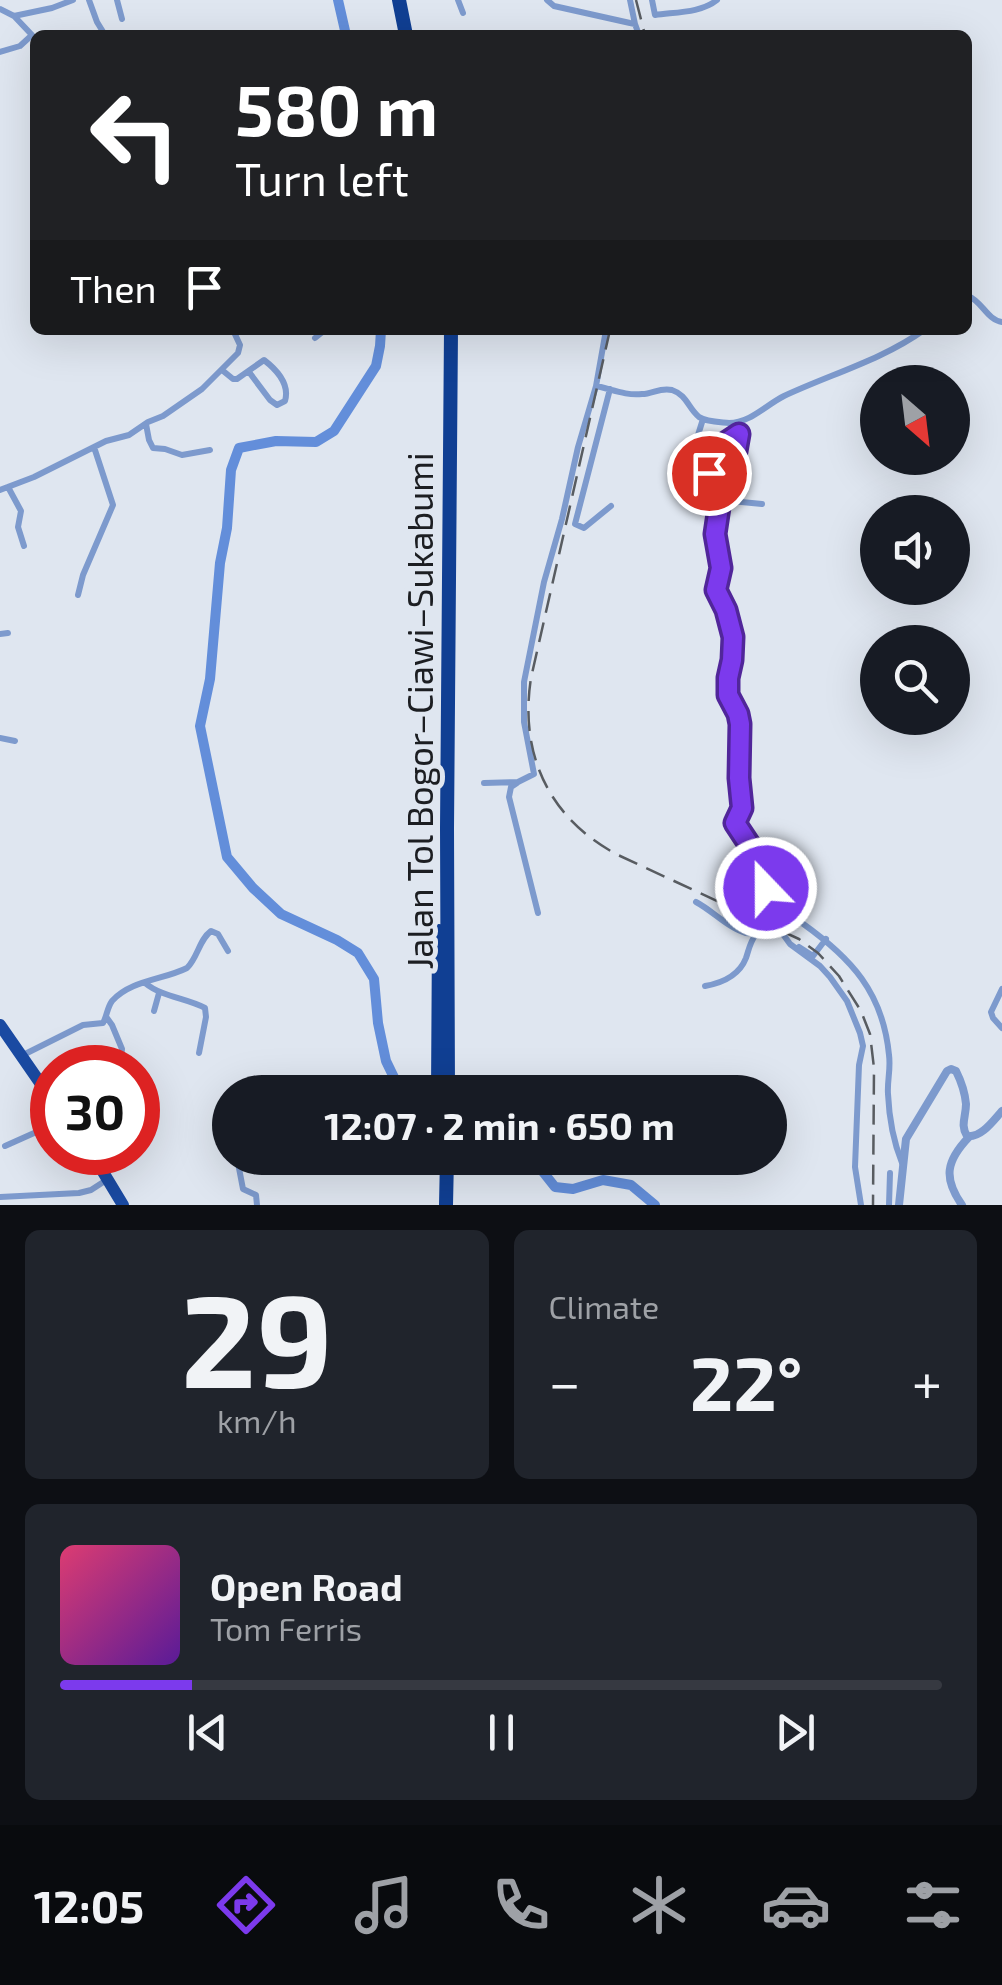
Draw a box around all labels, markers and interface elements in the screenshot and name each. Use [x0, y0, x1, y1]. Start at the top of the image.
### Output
text: 580 m [235, 66, 438, 150]
icon: left [70, 70, 200, 200]
text: Turn left [235, 151, 409, 205]
icon: arrive [177, 260, 232, 315]
text: Then [70, 265, 157, 311]
north arrow [860, 365, 970, 475]
map controls [860, 365, 970, 735]
pin [667, 431, 752, 516]
icon: arrive [682, 446, 737, 501]
street label: Jalan Tol Bogor–Ciawi–Sukabumi [398, 452, 440, 970]
button: sound [860, 495, 970, 605]
button: search [860, 625, 970, 735]
position arrow [714, 836, 818, 940]
speed limit sign: 30 [30, 1045, 160, 1175]
text: 12:07 · 2 min · 650 m [324, 1102, 675, 1148]
text: 29 [181, 1258, 333, 1414]
text: Climate [549, 1287, 659, 1325]
text: 22° [690, 1336, 803, 1426]
text: − [549, 1348, 581, 1414]
text: + [912, 1348, 942, 1414]
text: km/h [217, 1401, 296, 1439]
text: Open Road [210, 1563, 403, 1609]
text: Tom Ferris [210, 1609, 362, 1647]
icon: previous [180, 1705, 235, 1760]
icon: pause [474, 1705, 529, 1760]
icon: next [768, 1705, 823, 1760]
icon: directions [211, 1870, 281, 1940]
icon: music [349, 1870, 419, 1940]
icon: phone [486, 1870, 556, 1940]
icon: climate [624, 1870, 694, 1940]
icon: car [761, 1870, 831, 1940]
icon: filters [898, 1870, 968, 1940]
text: 12:05 [34, 1878, 144, 1932]

